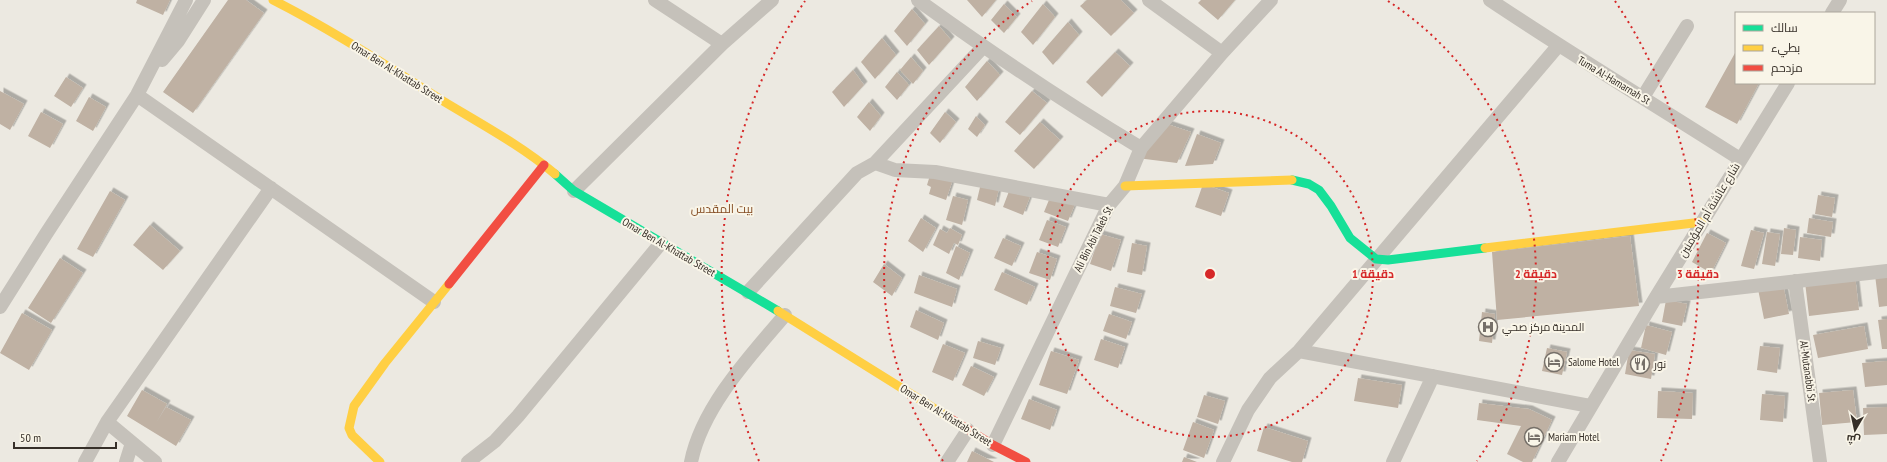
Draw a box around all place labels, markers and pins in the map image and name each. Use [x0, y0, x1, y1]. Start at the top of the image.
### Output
centre of rings [1203, 267, 1217, 281]
hospital icon: المدينة مركز صحي [1477, 316, 1499, 338]
place label: المدينة مركز صحي [1502, 320, 1584, 336]
hotel icon: Salome Hotel [1543, 351, 1565, 373]
restaurant icon: نور [1629, 353, 1651, 375]
place label: Salome Hotel [1568, 355, 1620, 369]
place label: نور [1653, 357, 1666, 371]
hotel icon: Mariam Hotel [1523, 426, 1545, 448]
place label: Mariam Hotel [1548, 430, 1600, 444]

